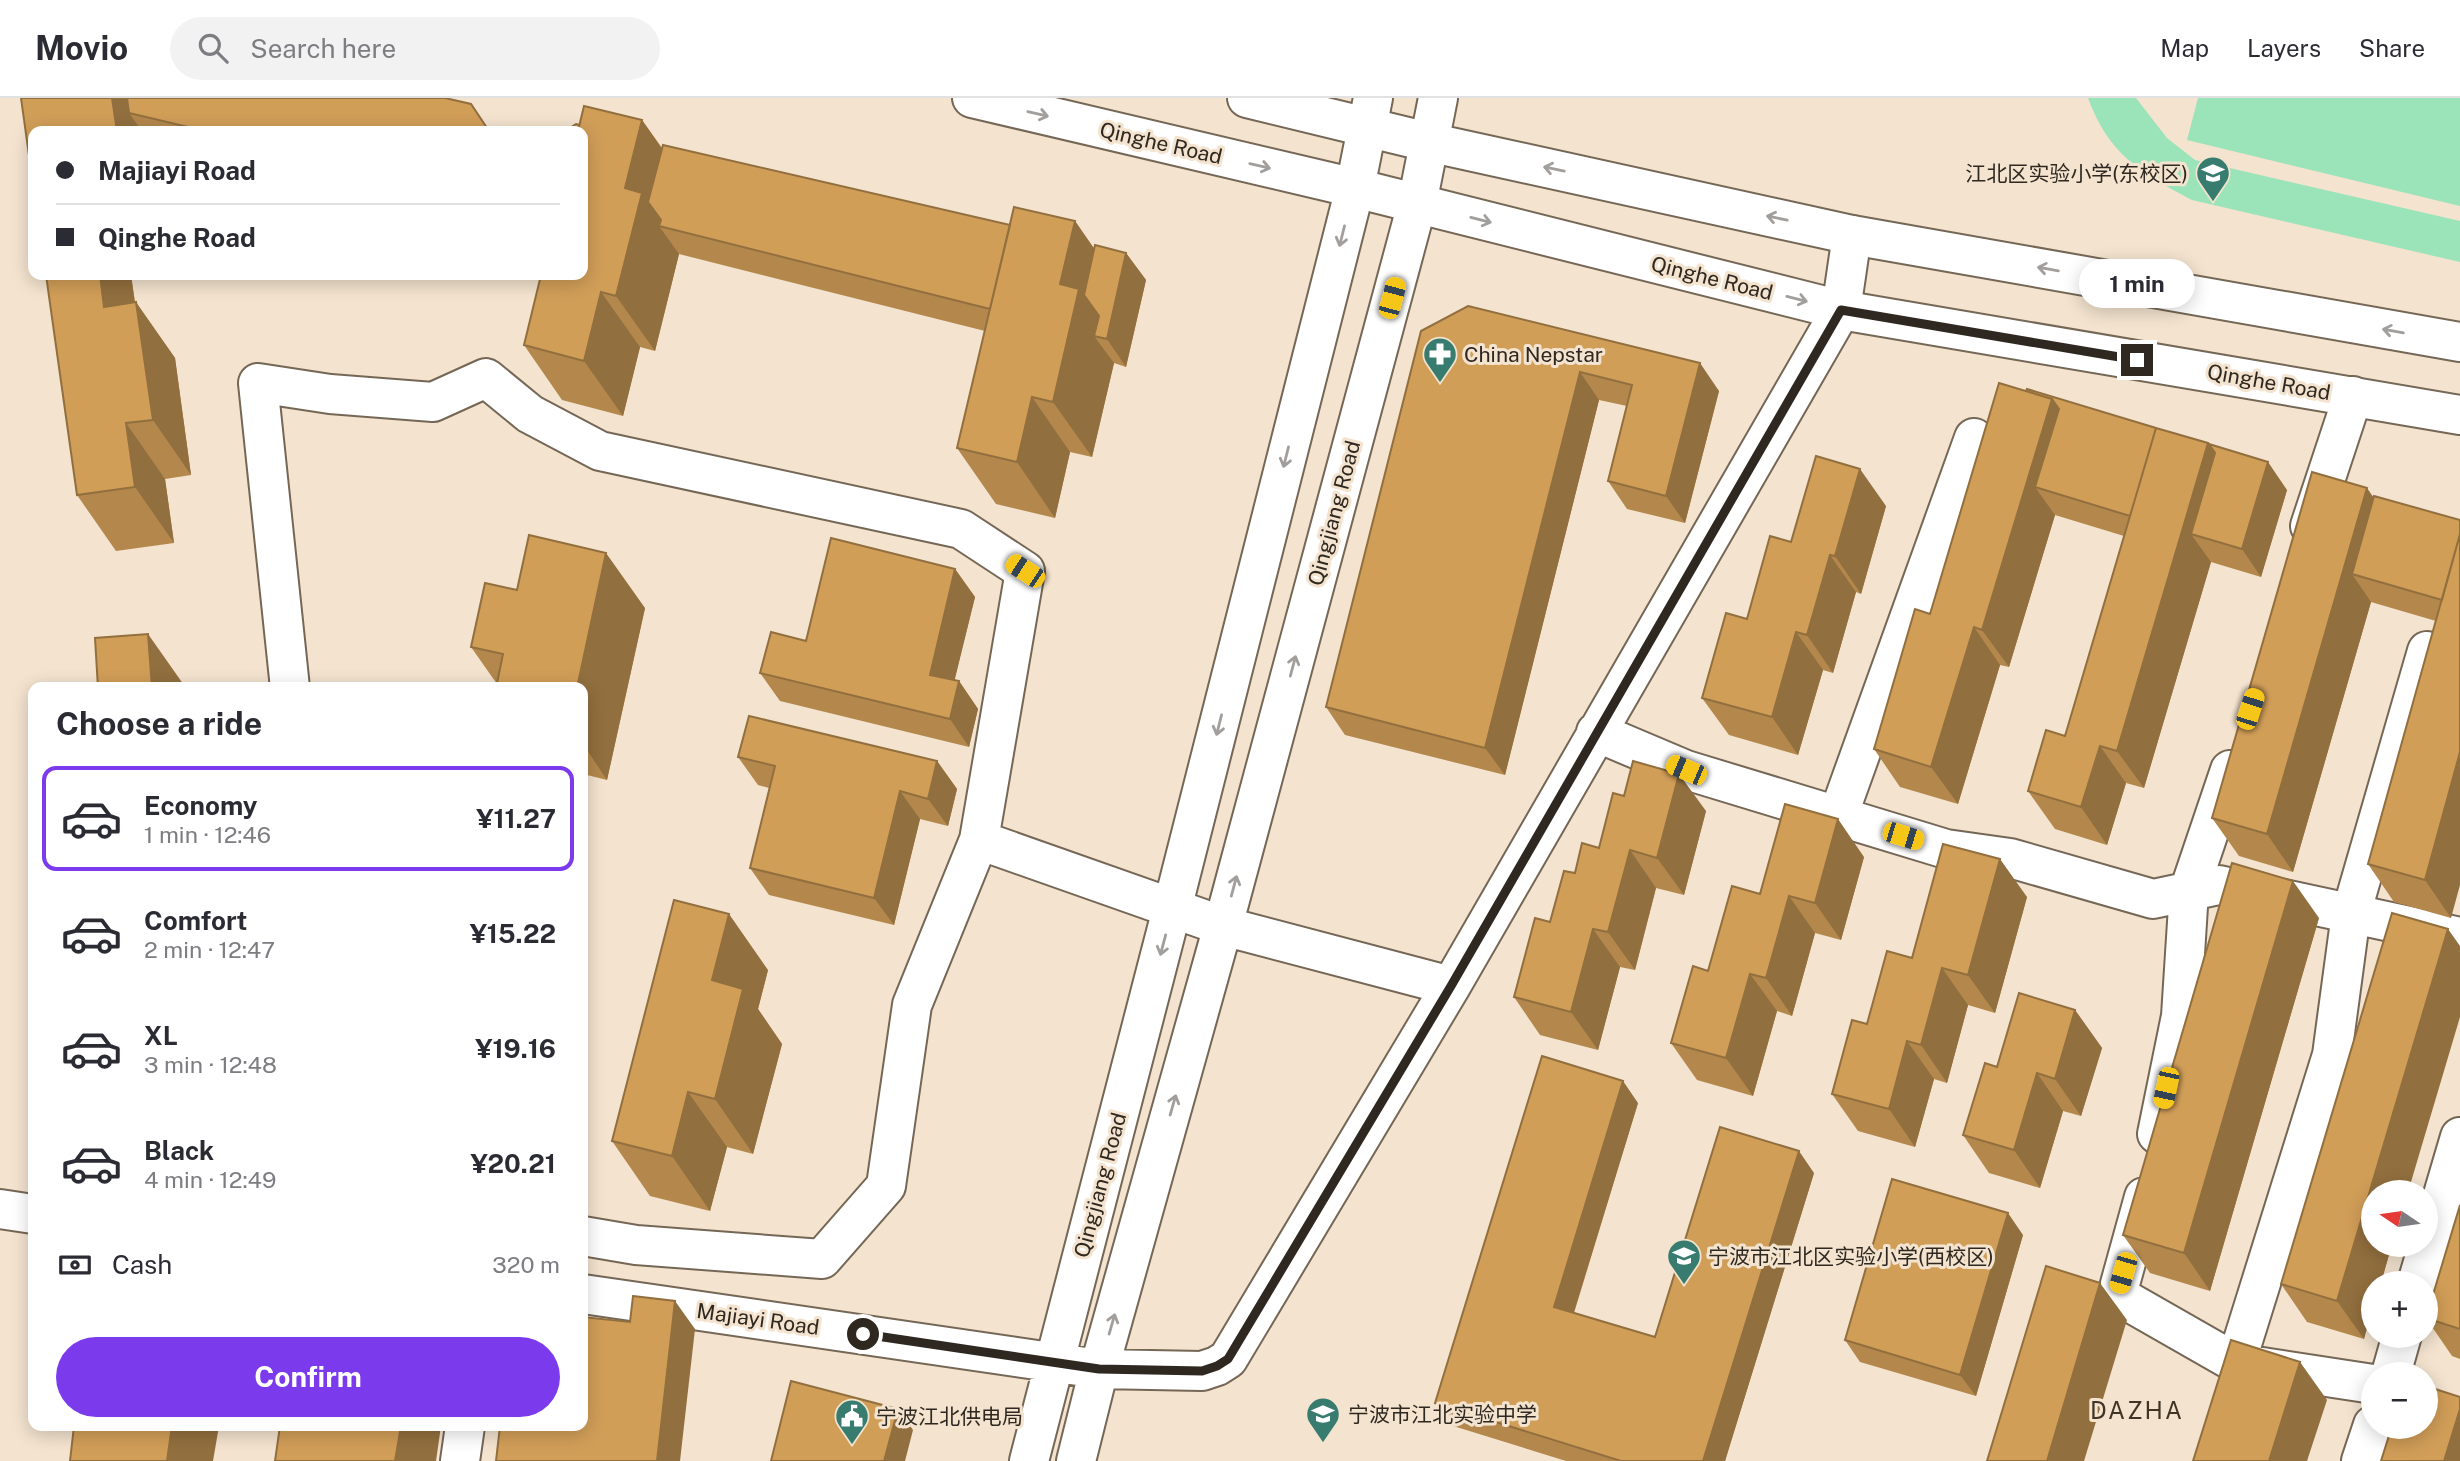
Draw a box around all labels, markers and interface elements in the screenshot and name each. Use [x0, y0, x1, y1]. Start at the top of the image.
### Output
search box [170, 17, 660, 80]
text: Movio [35, 29, 128, 67]
icon: search [194, 29, 232, 67]
text: Search here [250, 33, 396, 64]
text: Map [2160, 34, 2209, 62]
text: Layers [2247, 34, 2321, 62]
text: Share [2359, 34, 2425, 62]
one-way arrow [1026, 108, 1049, 121]
street label: Qinghe Road [1097, 117, 1225, 169]
school or university icon: 江北区实验小学(东校区) [2194, 154, 2232, 203]
text: Majiayi Road [98, 155, 256, 186]
one-way arrow [1248, 160, 1271, 173]
place label: 江北区实验小学(东校区) [1965, 161, 2188, 186]
one-way arrow [1543, 162, 1566, 176]
one-way arrow [1766, 211, 1789, 224]
one-way arrow [1469, 214, 1492, 227]
text: Qinghe Road [98, 222, 256, 253]
one-way arrow [1335, 224, 1348, 247]
street label: Qinghe Road [1648, 251, 1776, 305]
callout: 1 min [2079, 258, 2195, 308]
one-way arrow [2037, 262, 2060, 276]
text: 1 min [2109, 270, 2165, 297]
car [1377, 275, 1408, 321]
one-way arrow [1785, 293, 1807, 306]
one-way arrow [2382, 323, 2405, 337]
pharmacy icon: China Nepstar [1421, 335, 1459, 384]
place label: China Nepstar [1464, 342, 1603, 367]
route end [2121, 344, 2153, 376]
street label: Qinghe Road [2205, 359, 2333, 405]
street label: Qingjiang Road [1303, 438, 1365, 588]
one-way arrow [1279, 445, 1292, 468]
car [1002, 551, 1049, 591]
one-way arrow [1287, 655, 1300, 678]
car [2234, 686, 2267, 732]
text: Choose a ride [56, 705, 262, 742]
one-way arrow [1212, 713, 1225, 736]
car [1663, 752, 1710, 788]
icon: car [60, 787, 123, 850]
text: Economy [144, 790, 257, 821]
text: ¥11.27 [476, 803, 556, 834]
car [1880, 820, 1927, 852]
text: 1 min · 12:46 [144, 821, 271, 848]
one-way arrow [1229, 875, 1242, 897]
icon: car [60, 902, 123, 965]
text: Comfort [144, 905, 247, 936]
text: ¥15.22 [470, 918, 556, 949]
one-way arrow [1156, 934, 1169, 956]
text: 2 min · 12:47 [144, 936, 275, 963]
icon: car [60, 1017, 123, 1080]
text: XL [144, 1020, 178, 1051]
text: ¥19.16 [475, 1033, 556, 1064]
text: 3 min · 12:48 [144, 1051, 277, 1078]
car [2152, 1065, 2181, 1111]
one-way arrow [1168, 1094, 1181, 1116]
street label: Qingjiang Road [1069, 1110, 1131, 1260]
icon: car [60, 1132, 123, 1195]
text: Black [144, 1135, 214, 1166]
text: ¥20.21 [470, 1148, 556, 1179]
text: 4 min · 12:49 [144, 1166, 276, 1193]
north arrow [2361, 1180, 2438, 1256]
map controls [2361, 1180, 2438, 1439]
school or university icon: 宁波市江北区实验小学(西校区) [1665, 1237, 1703, 1286]
place label: 宁波市江北区实验小学(西校区) [1708, 1244, 1994, 1269]
icon: cash [56, 1246, 94, 1284]
text: Cash [112, 1249, 172, 1280]
car [2108, 1250, 2139, 1296]
text: 320 m [492, 1251, 560, 1278]
button: + [2361, 1271, 2438, 1348]
street label: Majiayi Road [695, 1298, 821, 1340]
one-way arrow [1106, 1313, 1119, 1336]
route start [847, 1318, 879, 1350]
button: Confirm [56, 1337, 560, 1417]
button: − [2361, 1362, 2438, 1439]
school or university icon: 宁波市江北实验中学 [1304, 1395, 1342, 1444]
district label: DAZHA [2090, 1396, 2184, 1424]
public building icon: 宁波江北供电局 [833, 1397, 871, 1446]
place label: 宁波市江北实验中学 [1348, 1402, 1537, 1427]
place label: 宁波江北供电局 [876, 1404, 1023, 1429]

